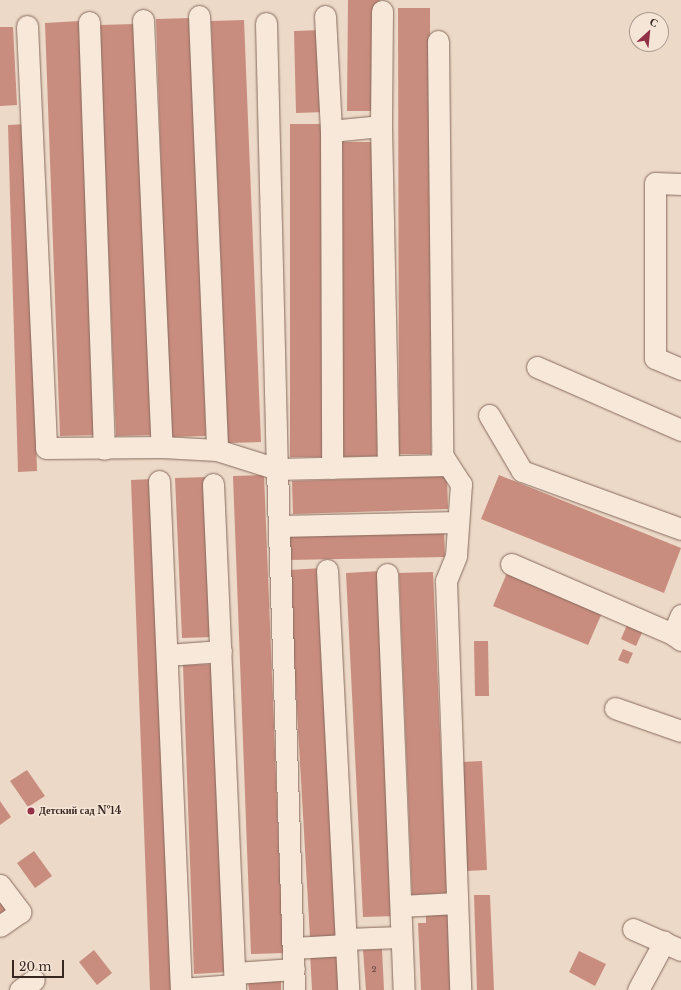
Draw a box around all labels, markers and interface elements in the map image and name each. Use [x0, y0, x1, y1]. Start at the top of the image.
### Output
north arrow [629, 12, 669, 52]
text: С [647, 14, 661, 30]
place label: Детский сад №14 [39, 805, 121, 817]
marker: Детский сад №14 [26, 806, 36, 816]
scale bar [14, 952, 66, 978]
text: 20 m [19, 959, 51, 974]
house number: 2 [372, 965, 376, 975]

